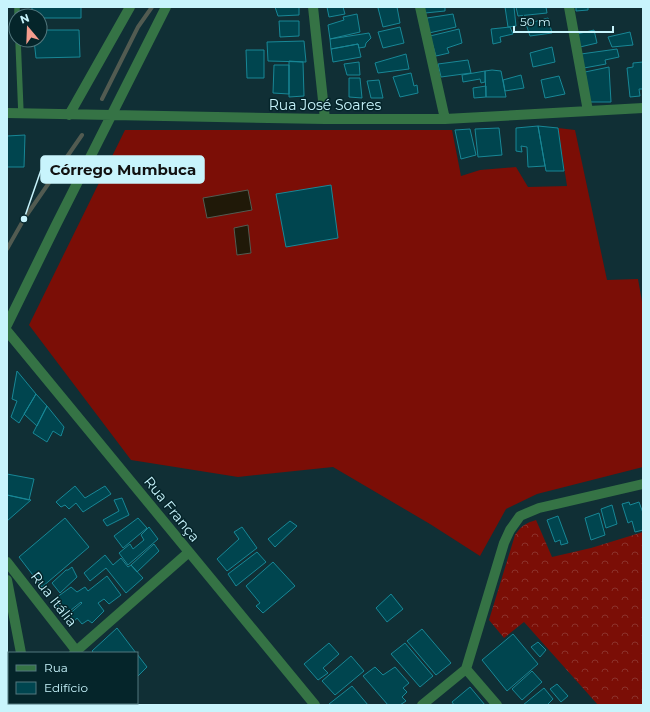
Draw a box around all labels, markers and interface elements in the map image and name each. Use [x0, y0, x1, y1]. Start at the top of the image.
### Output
north arrow [8, 8, 48, 48]
scale bar [514, 8, 613, 34]
text: N [18, 10, 31, 27]
text: 50 m [520, 14, 551, 29]
street label: Rua José Soares [269, 96, 381, 114]
callout: Córrego Mumbuca [41, 156, 204, 183]
text: Córrego Mumbuca [50, 160, 196, 179]
street label: Rua França [140, 473, 204, 545]
street label: Rua Itália [27, 568, 81, 630]
legend [8, 652, 138, 704]
text: Rua [44, 660, 68, 675]
text: Edifício [44, 680, 88, 695]

